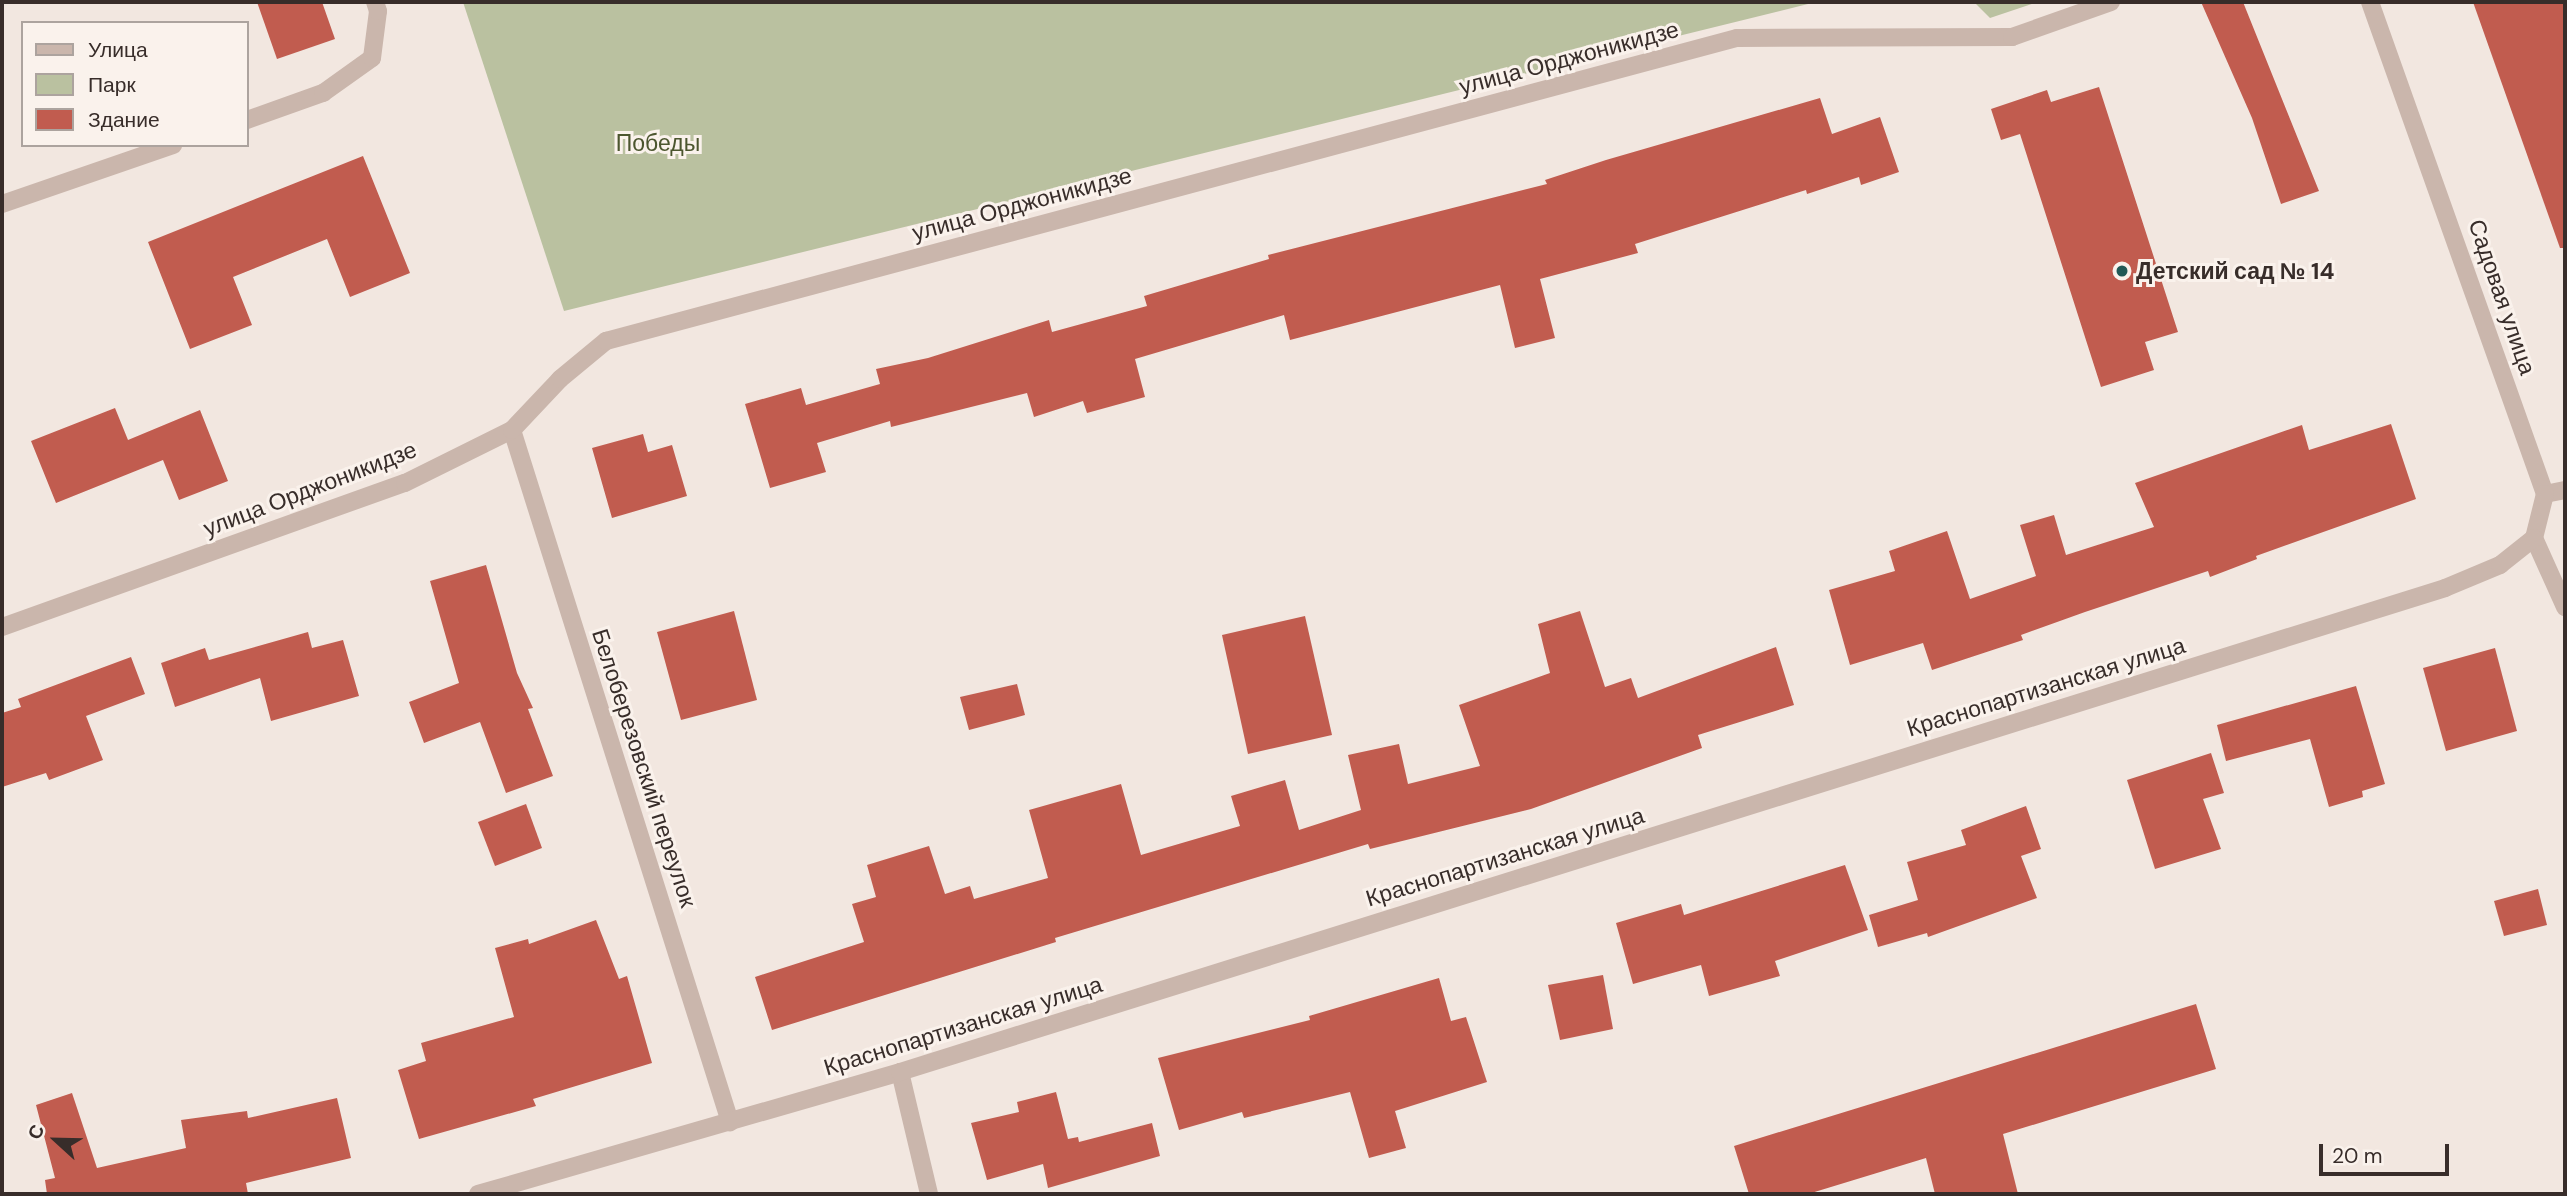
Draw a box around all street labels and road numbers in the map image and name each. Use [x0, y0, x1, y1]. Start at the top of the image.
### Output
street label: улица Орджоникидзе [1456, 15, 1682, 101]
street label: улица Орджоникидзе [909, 161, 1135, 247]
street label: Садовая улица [2463, 216, 2541, 378]
street label: улица Орджоникидзе [200, 436, 420, 542]
street label: Белоберезовский переулок [586, 625, 702, 911]
street label: Краснопартизанская улица [1903, 631, 2189, 743]
street label: Краснопартизанская улица [1362, 801, 1648, 913]
street label: Краснопартизанская улица [820, 970, 1106, 1082]

